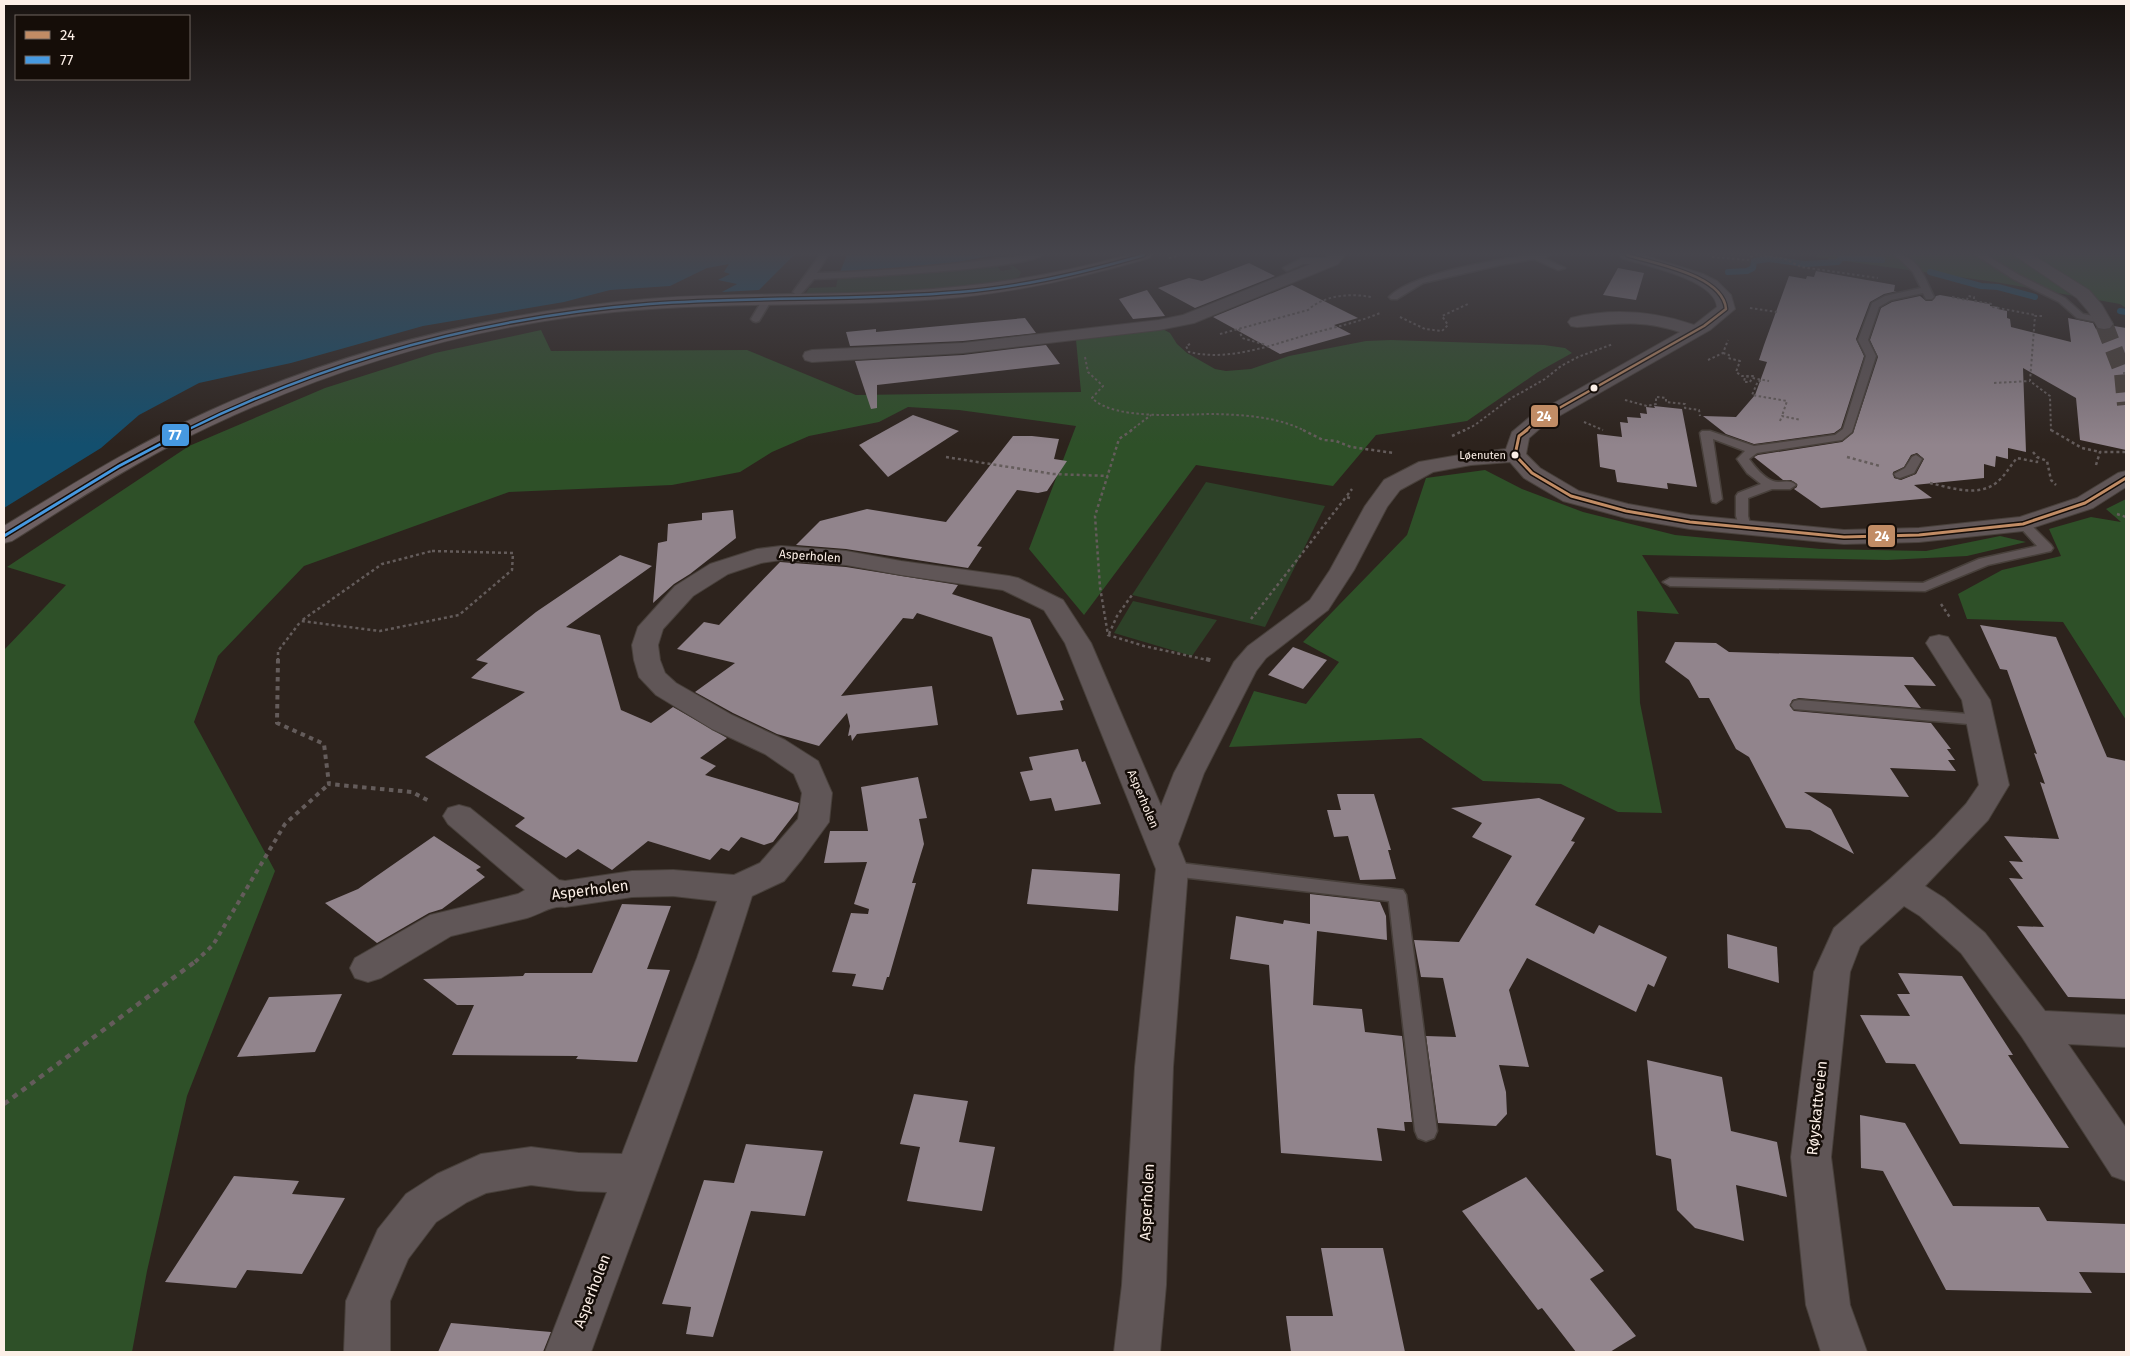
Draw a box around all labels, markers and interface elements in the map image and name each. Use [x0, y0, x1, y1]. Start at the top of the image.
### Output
legend [15, 15, 190, 80]
text: 24 [60, 26, 75, 44]
text: 77 [60, 51, 74, 69]
unlabelled marker [1589, 383, 1599, 393]
line badge: 24 [1530, 404, 1559, 428]
text: 24 [1537, 408, 1551, 425]
line badge: 77 [161, 423, 190, 447]
text: 77 [168, 427, 182, 444]
place label: Løenuten [1459, 449, 1506, 462]
marker: Løenuten [1510, 450, 1520, 460]
line badge: 24 [1867, 524, 1896, 548]
text: 24 [1875, 528, 1889, 545]
street label: Asperholen [779, 547, 841, 565]
street label: Asperholen [1124, 768, 1162, 830]
street label: Asperholen [551, 876, 629, 904]
street label: Røyskattveien [1803, 1060, 1831, 1156]
street label: Asperholen [1136, 1163, 1158, 1241]
street label: Asperholen [570, 1252, 614, 1330]

